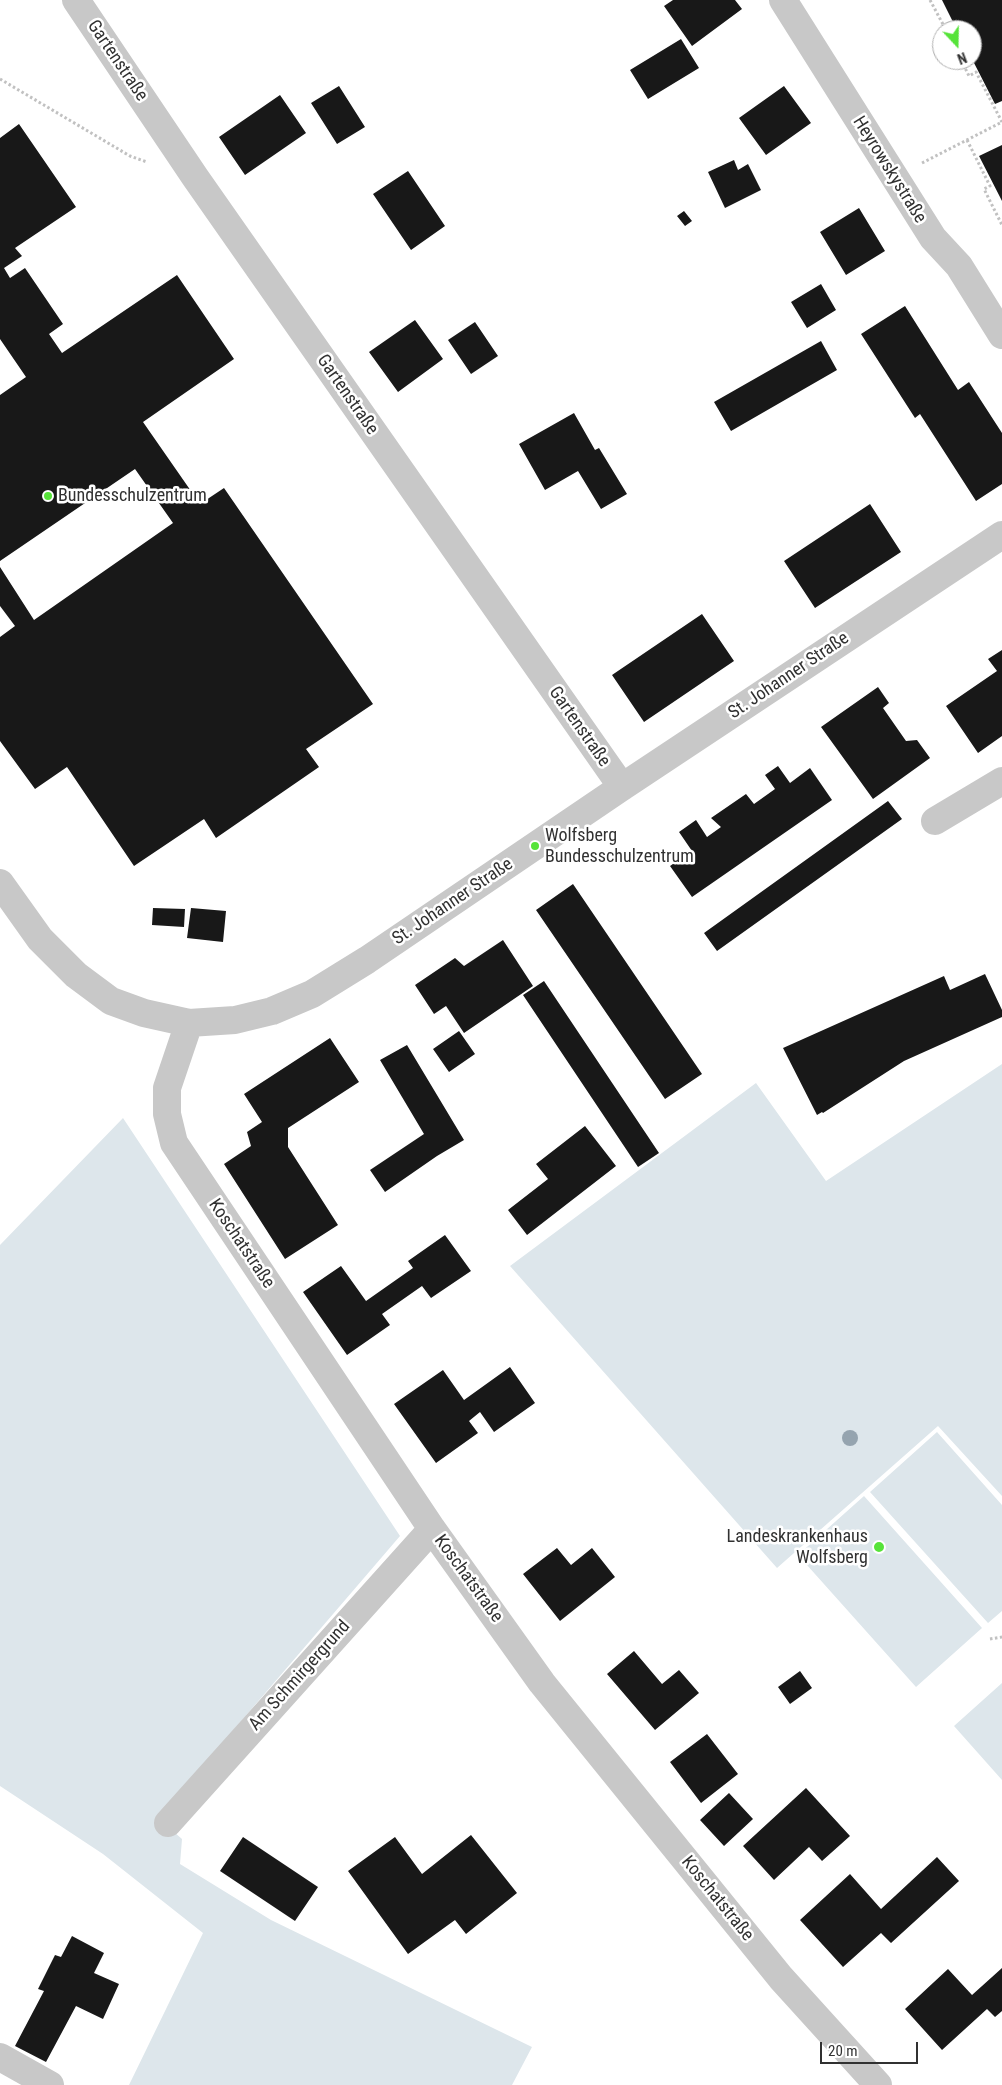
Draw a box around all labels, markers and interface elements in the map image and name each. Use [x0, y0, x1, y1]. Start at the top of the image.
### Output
street label: Gartenstraße [82, 16, 152, 106]
north arrow [932, 20, 982, 70]
text: N [955, 49, 969, 67]
street label: Heyrowskystraße [848, 113, 930, 227]
street label: Gartenstraße [312, 351, 382, 439]
place label: Bundesschulzentrum [58, 485, 207, 507]
marker: Bundesschulzentrum [42, 490, 54, 502]
street label: St. Johanner Straße [725, 628, 853, 724]
street label: Gartenstraße [544, 683, 614, 771]
place label: Wolfsberg Bundesschulzentrum [545, 825, 694, 868]
marker: Wolfsberg Bundesschulzentrum [529, 840, 541, 852]
street label: St. Johanner Straße [389, 854, 517, 950]
street label: Koschatstraße [203, 1195, 279, 1293]
place label: Landeskrankenhaus Wolfsberg [727, 1526, 868, 1568]
street label: Koschatstraße [429, 1531, 507, 1627]
marker: Landeskrankenhaus Wolfsberg [872, 1540, 886, 1554]
street label: Am Schmirgergrund [245, 1616, 355, 1736]
street label: Koschatstraße [676, 1852, 758, 1946]
scale bar [822, 2032, 920, 2064]
text: 20 m [828, 2042, 858, 2060]

